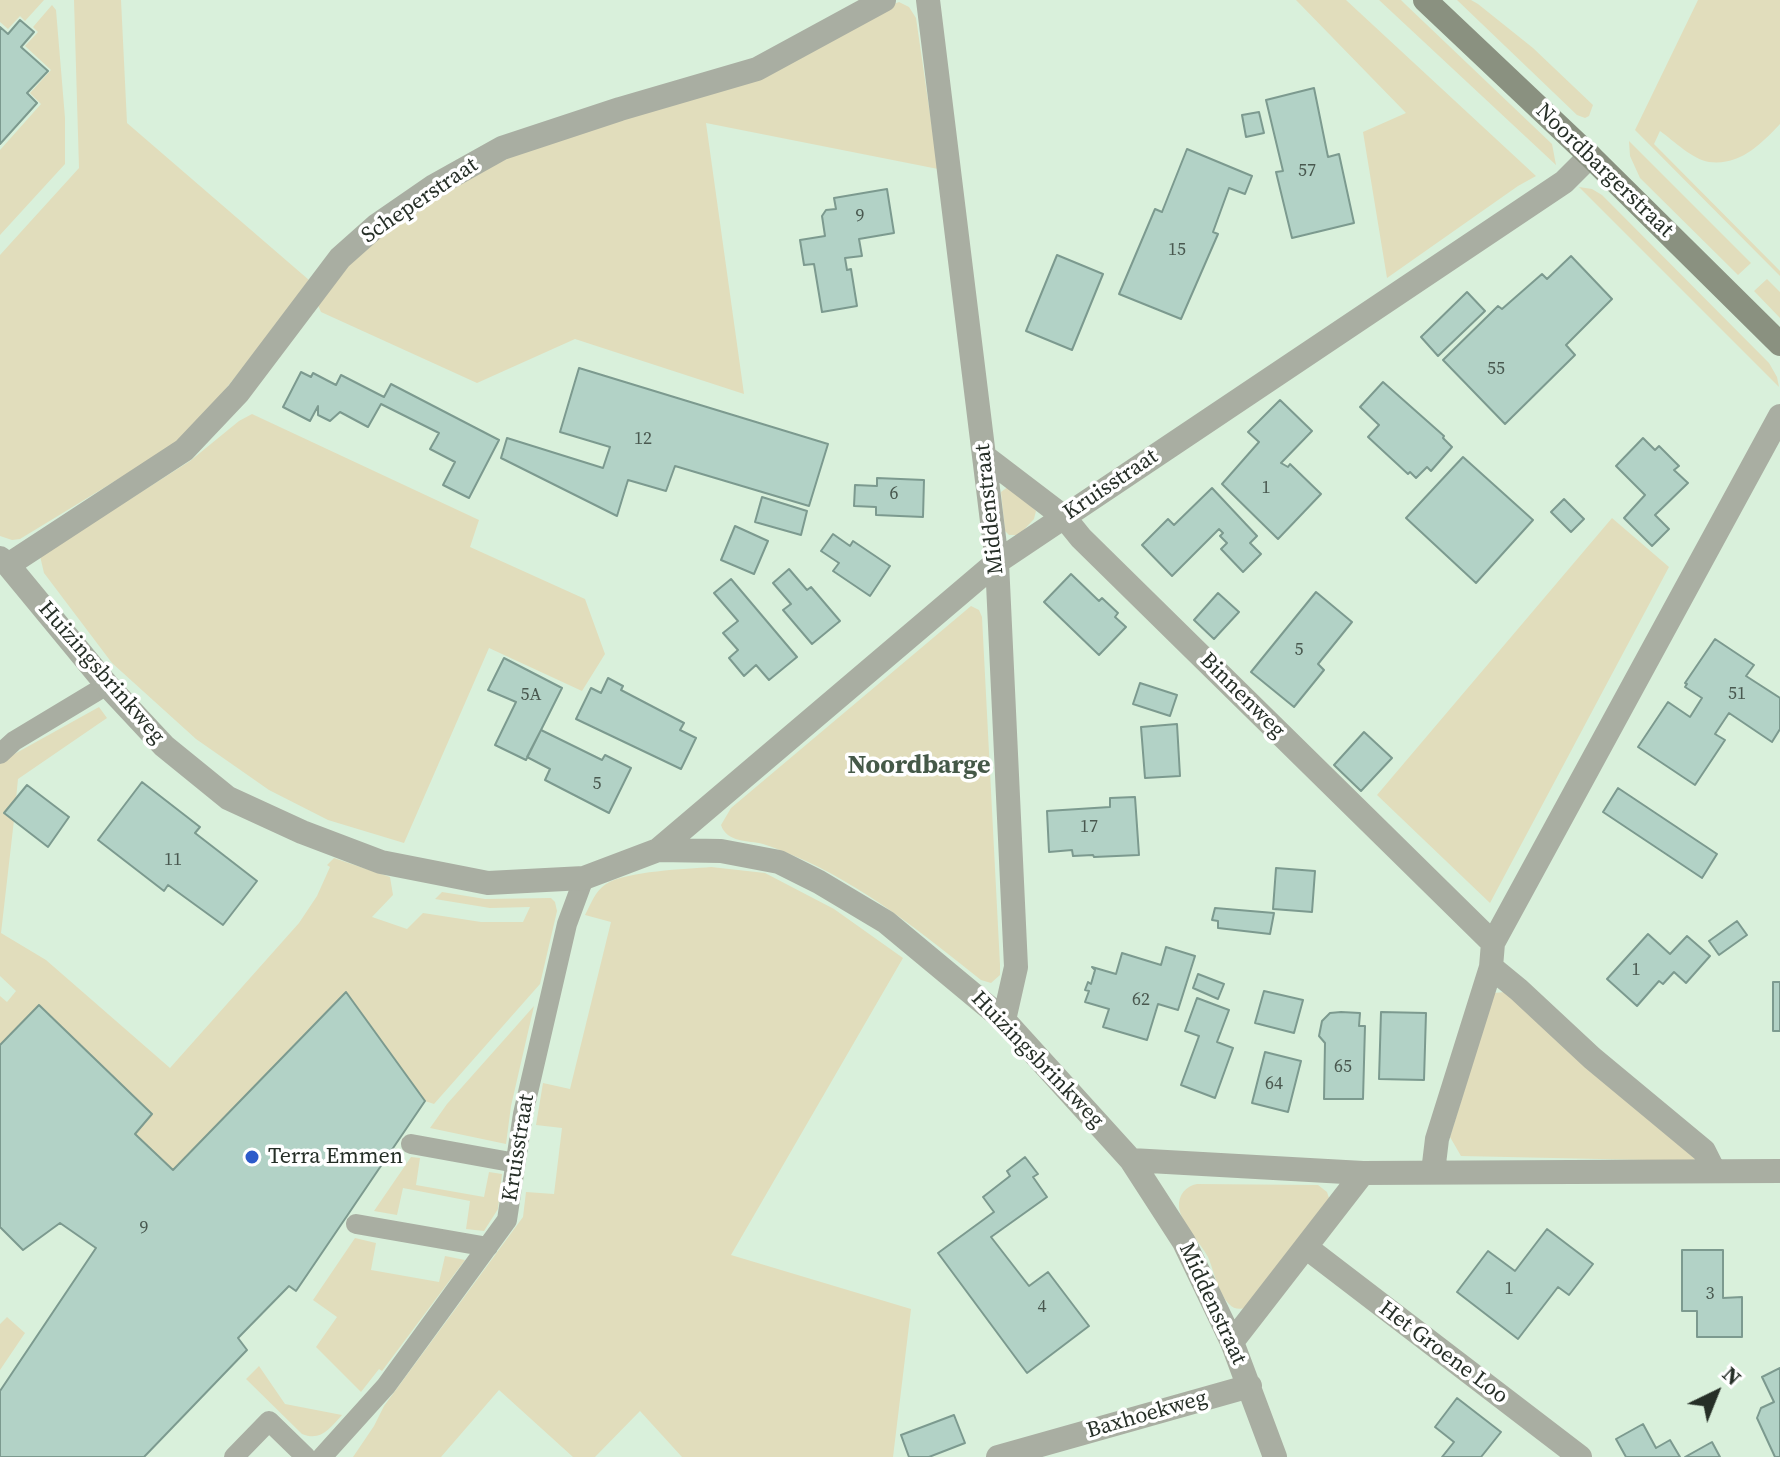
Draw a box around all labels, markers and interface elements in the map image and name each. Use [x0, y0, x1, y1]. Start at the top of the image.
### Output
street label: Noordbargerstraat [1530, 99, 1678, 243]
street label: Scheperstraat [357, 152, 483, 250]
house number: 57 [1298, 160, 1316, 182]
house number: 9 [856, 205, 864, 227]
house number: 15 [1168, 239, 1186, 261]
house number: 55 [1487, 358, 1505, 380]
house number: 12 [634, 428, 652, 450]
street label: Middenstraat [970, 442, 1010, 576]
street label: Kruisstraat [1059, 444, 1163, 526]
house number: 1 [1262, 477, 1270, 499]
house number: 6 [890, 483, 898, 505]
street label: Huizingsbrinkweg [32, 596, 170, 750]
house number: 5 [1295, 639, 1303, 661]
street label: Binnenweg [1194, 648, 1290, 744]
house number: 51 [1728, 683, 1746, 705]
house number: 5A [521, 684, 541, 706]
district label: Noordbarge [848, 750, 990, 782]
house number: 5 [593, 773, 601, 795]
house number: 17 [1080, 816, 1098, 838]
house number: 11 [164, 849, 182, 871]
house number: 1 [1632, 959, 1640, 981]
street label: Huizingsbrinkweg [965, 986, 1109, 1134]
house number: 62 [1132, 989, 1150, 1011]
house number: 65 [1334, 1056, 1352, 1078]
house number: 64 [1265, 1073, 1283, 1095]
street label: Kruisstraat [497, 1092, 541, 1204]
place label: Terra Emmen [268, 1144, 403, 1170]
marker: Terra Emmen [243, 1148, 261, 1166]
house number: 9 [140, 1217, 148, 1239]
street label: Middenstraat [1172, 1239, 1252, 1369]
house number: 1 [1505, 1278, 1513, 1300]
house number: 3 [1706, 1283, 1714, 1305]
house number: 4 [1038, 1296, 1046, 1318]
street label: Het Groene Loo [1373, 1296, 1513, 1410]
north arrow [1676, 1353, 1756, 1433]
text: N [1716, 1359, 1748, 1392]
street label: Baxhoekweg [1084, 1385, 1210, 1445]

